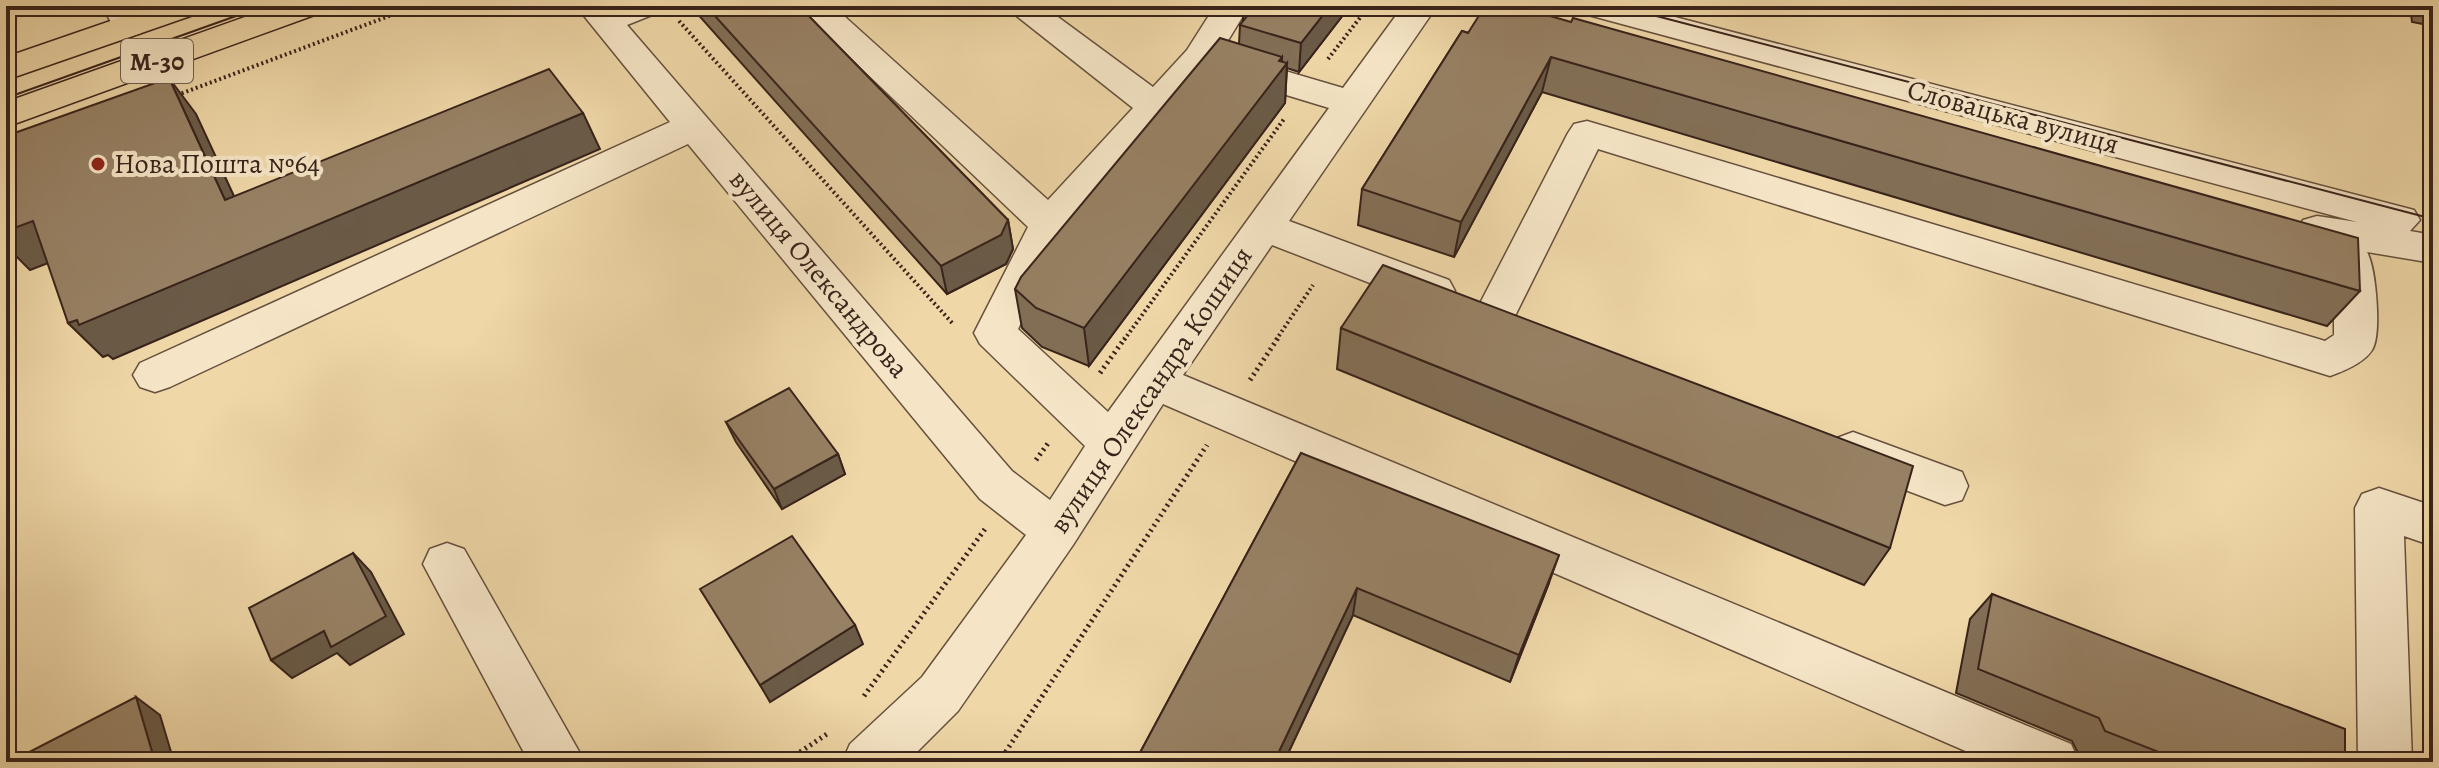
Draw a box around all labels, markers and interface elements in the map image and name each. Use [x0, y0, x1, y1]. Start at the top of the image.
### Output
road number: М-30 [121, 39, 193, 83]
street label: Словацька вулиця [1903, 71, 2123, 163]
place label: Нова Пошта №64 [114, 145, 320, 183]
marker: Нова Пошта №64 [89, 155, 107, 173]
street label: вулиця Олександрова [721, 162, 917, 386]
street label: вулиця Олександра Кошиця [1041, 239, 1261, 541]

